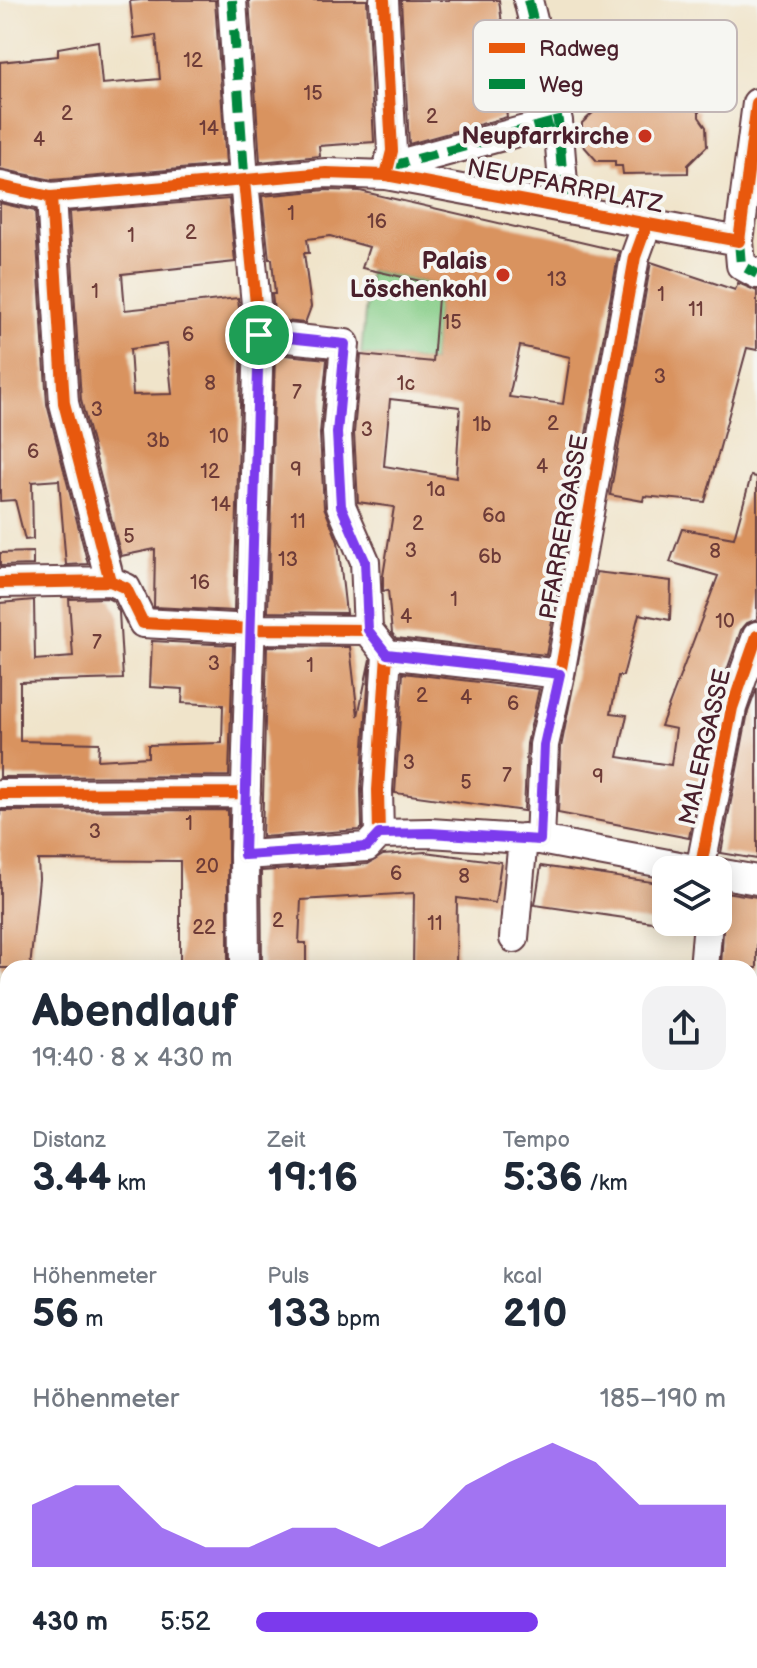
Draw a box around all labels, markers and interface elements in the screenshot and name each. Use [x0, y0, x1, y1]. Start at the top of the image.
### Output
legend [473, 20, 737, 112]
text: Radweg [539, 36, 619, 63]
house number: 12 [183, 49, 203, 73]
text: Weg [539, 72, 584, 99]
house number: 15 [303, 82, 323, 106]
house number: 2 [61, 102, 73, 126]
house number: 2 [426, 105, 438, 129]
house number: 14 [199, 117, 219, 141]
place label: Neupfarrkirche [462, 122, 629, 151]
marker: Neupfarrkirche [636, 127, 654, 145]
house number: 4 [33, 128, 45, 152]
street label: NEUPFARRPLATZ [465, 153, 666, 219]
house number: 1 [287, 202, 295, 226]
house number: 16 [367, 210, 387, 234]
house number: 2 [185, 221, 197, 245]
house number: 1 [127, 224, 135, 248]
place label: Palais Löschenkohl [350, 247, 487, 304]
marker: Palais Löschenkohl [494, 266, 512, 284]
house number: 13 [547, 268, 567, 292]
house number: 1 [91, 280, 99, 304]
house number: 1 [657, 283, 665, 307]
house number: 11 [688, 298, 704, 322]
pin [225, 301, 293, 369]
house number: 15 [442, 311, 462, 335]
icon: arrive [237, 313, 281, 357]
house number: 6 [182, 323, 194, 347]
house number: 3 [654, 365, 666, 389]
house number: 8 [204, 372, 216, 396]
house number: 1c [397, 372, 415, 396]
house number: 7 [292, 381, 302, 405]
house number: 3 [91, 398, 103, 422]
house number: 2 [547, 412, 559, 436]
house number: 1b [473, 413, 492, 437]
house number: 3 [361, 418, 373, 442]
house number: 10 [209, 425, 229, 449]
house number: 3b [146, 429, 170, 453]
street label: PFARRERGASSE [533, 432, 595, 622]
house number: 6 [27, 440, 39, 464]
house number: 4 [536, 455, 548, 479]
house number: 9 [290, 458, 302, 482]
house number: 12 [200, 460, 220, 484]
house number: 1a [426, 478, 446, 502]
house number: 14 [211, 493, 231, 517]
house number: 6a [482, 504, 506, 528]
house number: 11 [290, 510, 306, 534]
house number: 2 [412, 512, 424, 536]
house number: 5 [123, 525, 135, 549]
house number: 3 [405, 539, 417, 563]
house number: 8 [709, 540, 721, 564]
house number: 6b [478, 545, 502, 569]
house number: 13 [278, 548, 298, 572]
house number: 16 [190, 571, 210, 595]
house number: 1 [450, 588, 458, 612]
house number: 4 [400, 605, 412, 629]
house number: 10 [715, 610, 735, 634]
house number: 7 [92, 631, 102, 655]
house number: 3 [208, 652, 220, 676]
house number: 1 [306, 654, 314, 678]
street label: MALERGASSE [673, 666, 737, 828]
house number: 2 [416, 684, 428, 708]
house number: 4 [460, 686, 472, 710]
house number: 6 [507, 692, 519, 716]
house number: 3 [403, 751, 415, 775]
house number: 7 [502, 764, 512, 788]
house number: 9 [592, 765, 604, 789]
house number: 5 [460, 771, 472, 795]
house number: 1 [185, 812, 193, 836]
house number: 3 [89, 820, 101, 844]
house number: 20 [195, 855, 219, 879]
map controls [652, 856, 732, 936]
button: layers [652, 856, 732, 936]
house number: 6 [390, 862, 402, 886]
house number: 8 [458, 865, 470, 889]
house number: 2 [272, 909, 284, 933]
house number: 11 [427, 912, 443, 936]
house number: 22 [192, 916, 216, 940]
text: Abendlauf [32, 986, 238, 1039]
button: share [642, 986, 726, 1070]
text: 19:40 · 8 × 430 m [32, 1043, 233, 1074]
text: Distanz [32, 1127, 106, 1154]
text: Zeit [267, 1127, 306, 1154]
text: Tempo [503, 1127, 570, 1154]
text: 3.44 [32, 1154, 111, 1202]
text: 19:16 [267, 1154, 358, 1202]
text: 5:36 [503, 1154, 583, 1202]
text: km [111, 1170, 146, 1197]
text: /km [583, 1170, 628, 1197]
text: Höhenmeter [32, 1263, 156, 1290]
text: Puls [267, 1263, 309, 1290]
text: kcal [503, 1263, 542, 1290]
text: 56 [32, 1290, 79, 1338]
text: 133 [267, 1290, 331, 1338]
text: 210 [503, 1290, 568, 1338]
text: m [79, 1306, 103, 1333]
text: bpm [331, 1306, 380, 1333]
text: Höhenmeter [32, 1384, 179, 1415]
text: 185–190 m [600, 1384, 726, 1415]
text: 430 m [32, 1607, 108, 1638]
text: 5:52 [160, 1607, 210, 1638]

